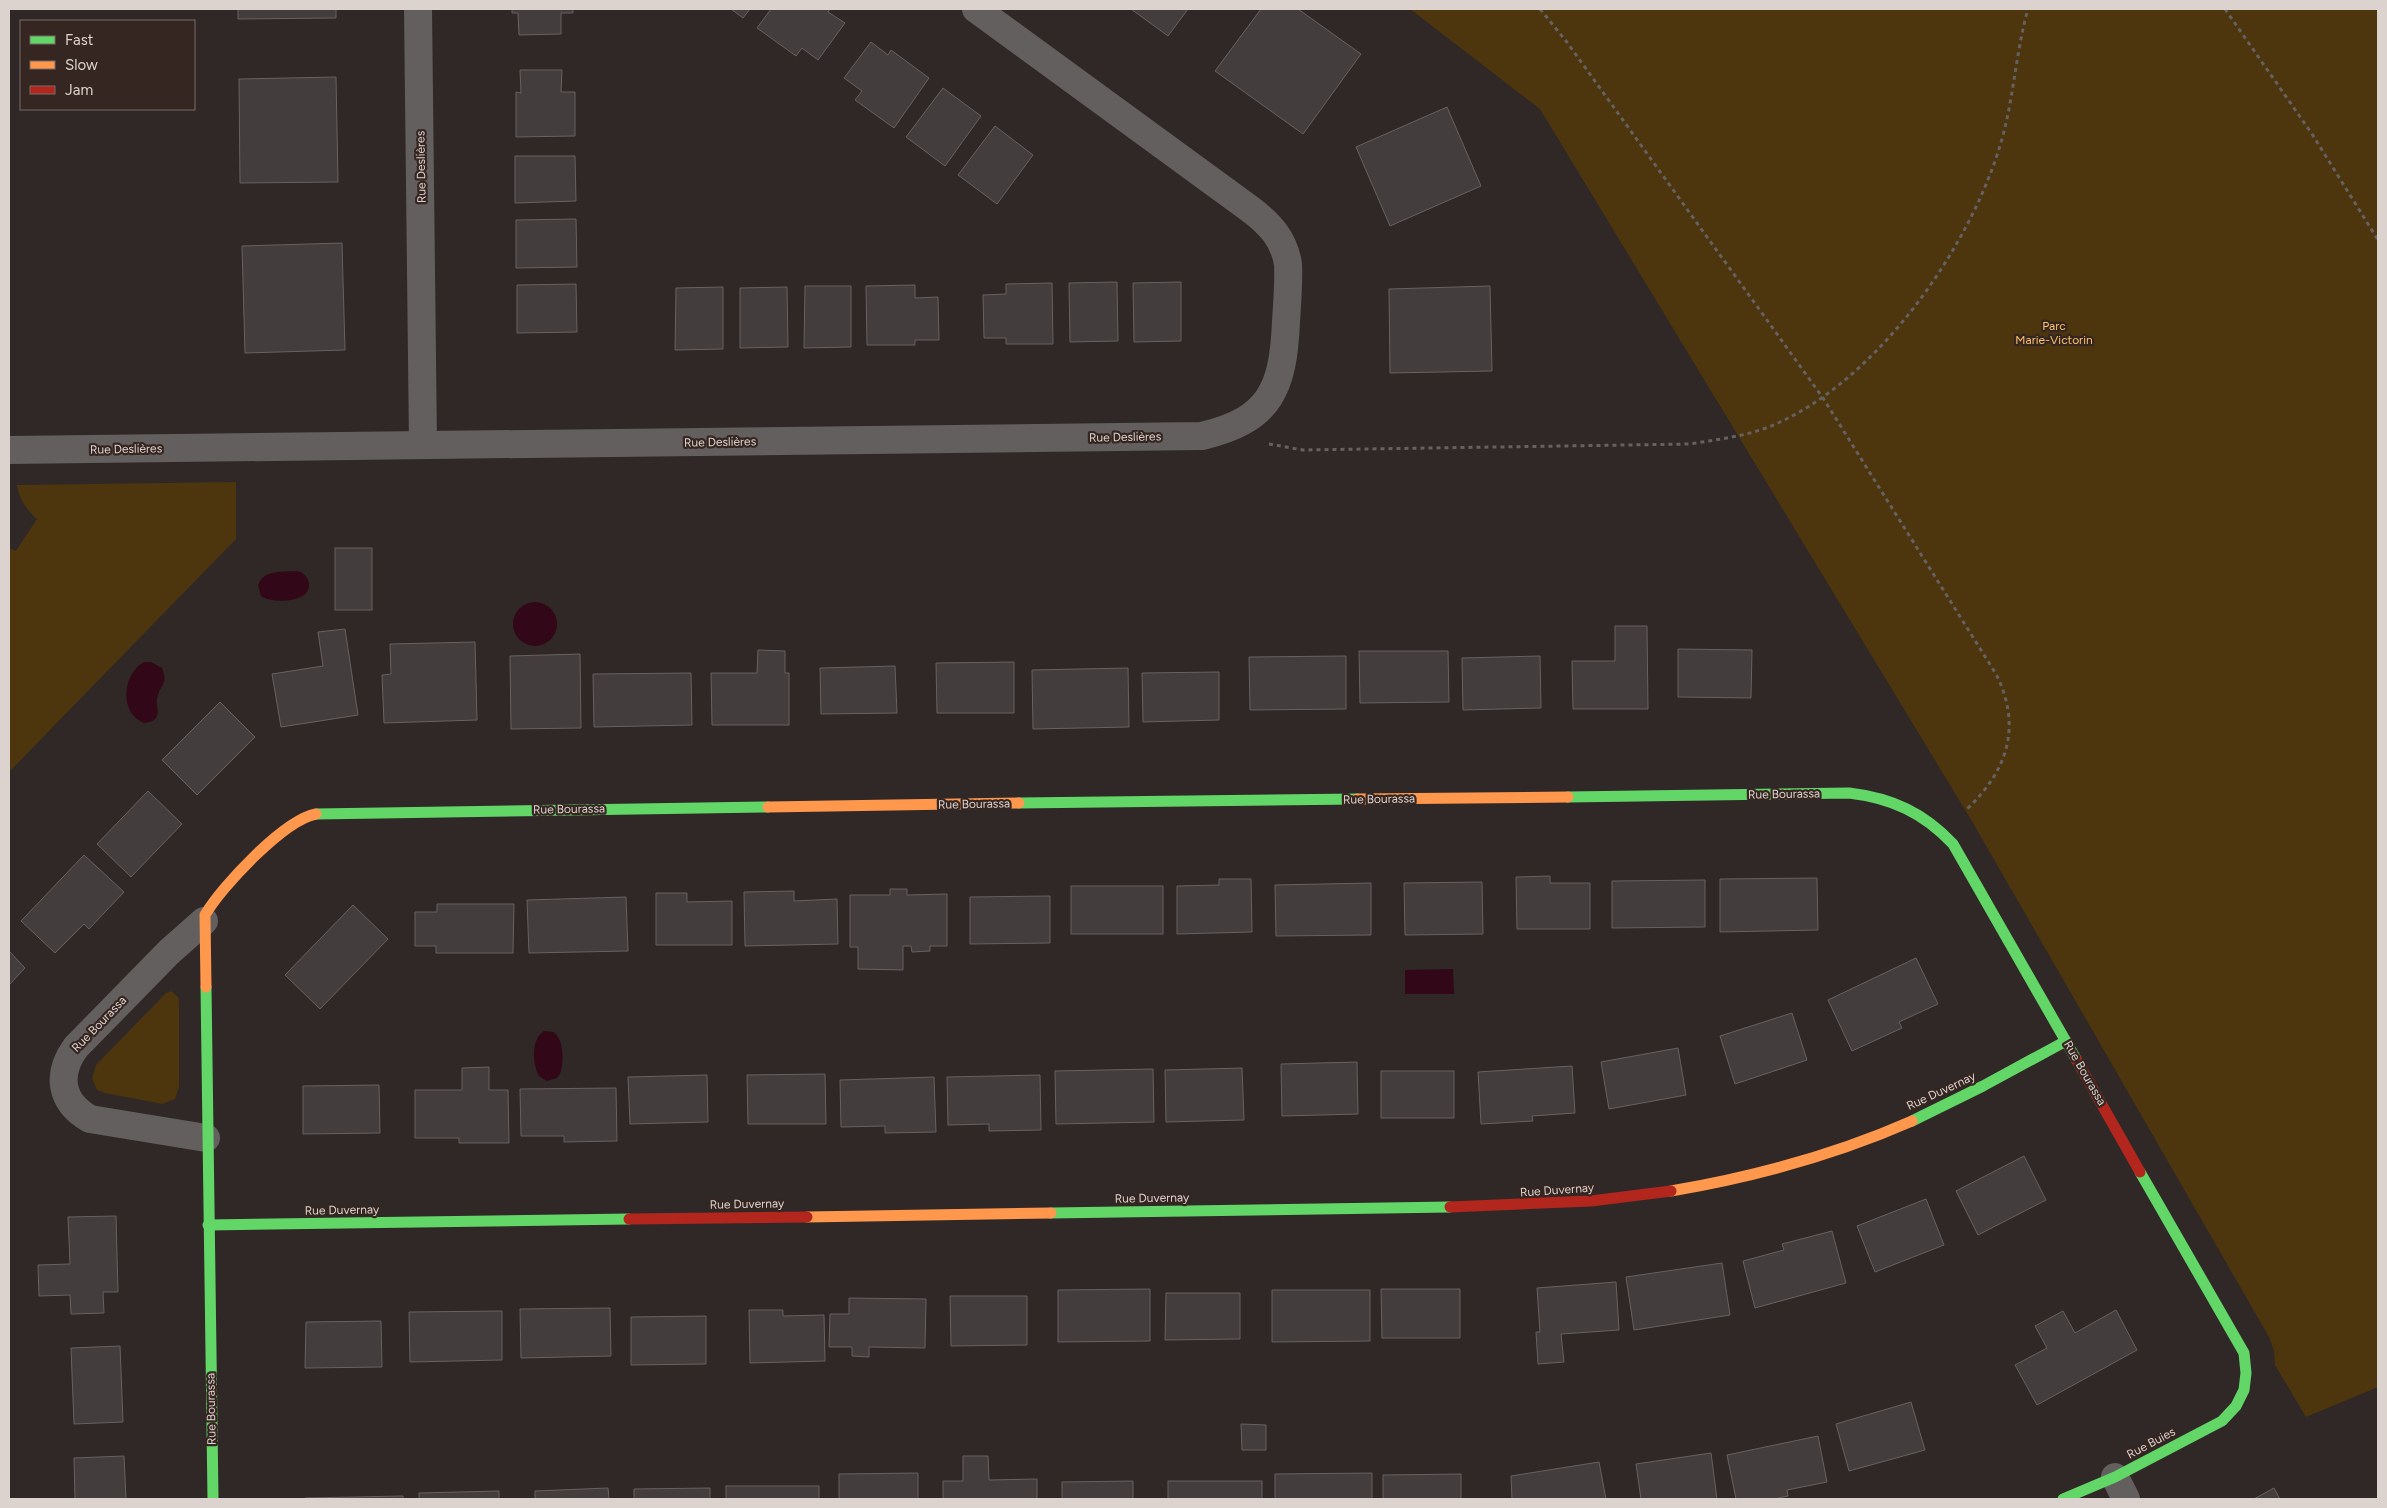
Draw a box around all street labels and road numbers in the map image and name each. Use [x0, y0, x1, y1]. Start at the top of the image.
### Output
street label: Rue Deslières [413, 130, 429, 203]
street label: Rue Deslières [1089, 429, 1162, 445]
street label: Rue Deslières [684, 434, 757, 450]
street label: Rue Deslières [90, 441, 163, 457]
street label: Rue Bourassa [1748, 786, 1820, 802]
street label: Rue Bourassa [1343, 791, 1415, 807]
street label: Rue Bourassa [938, 796, 1010, 812]
street label: Rue Bourassa [533, 801, 605, 817]
street label: Rue Bourassa [69, 993, 129, 1055]
street label: Rue Bourassa [2061, 1038, 2109, 1108]
street label: Rue Duvernay [1904, 1069, 1978, 1113]
street label: Rue Duvernay [1519, 1180, 1595, 1200]
street label: Rue Duvernay [1115, 1190, 1190, 1206]
street label: Rue Duvernay [710, 1196, 785, 1212]
street label: Rue Duvernay [305, 1202, 380, 1218]
street label: Rue Bourassa [203, 1373, 219, 1445]
street label: Rue Buies [2124, 1424, 2178, 1462]

